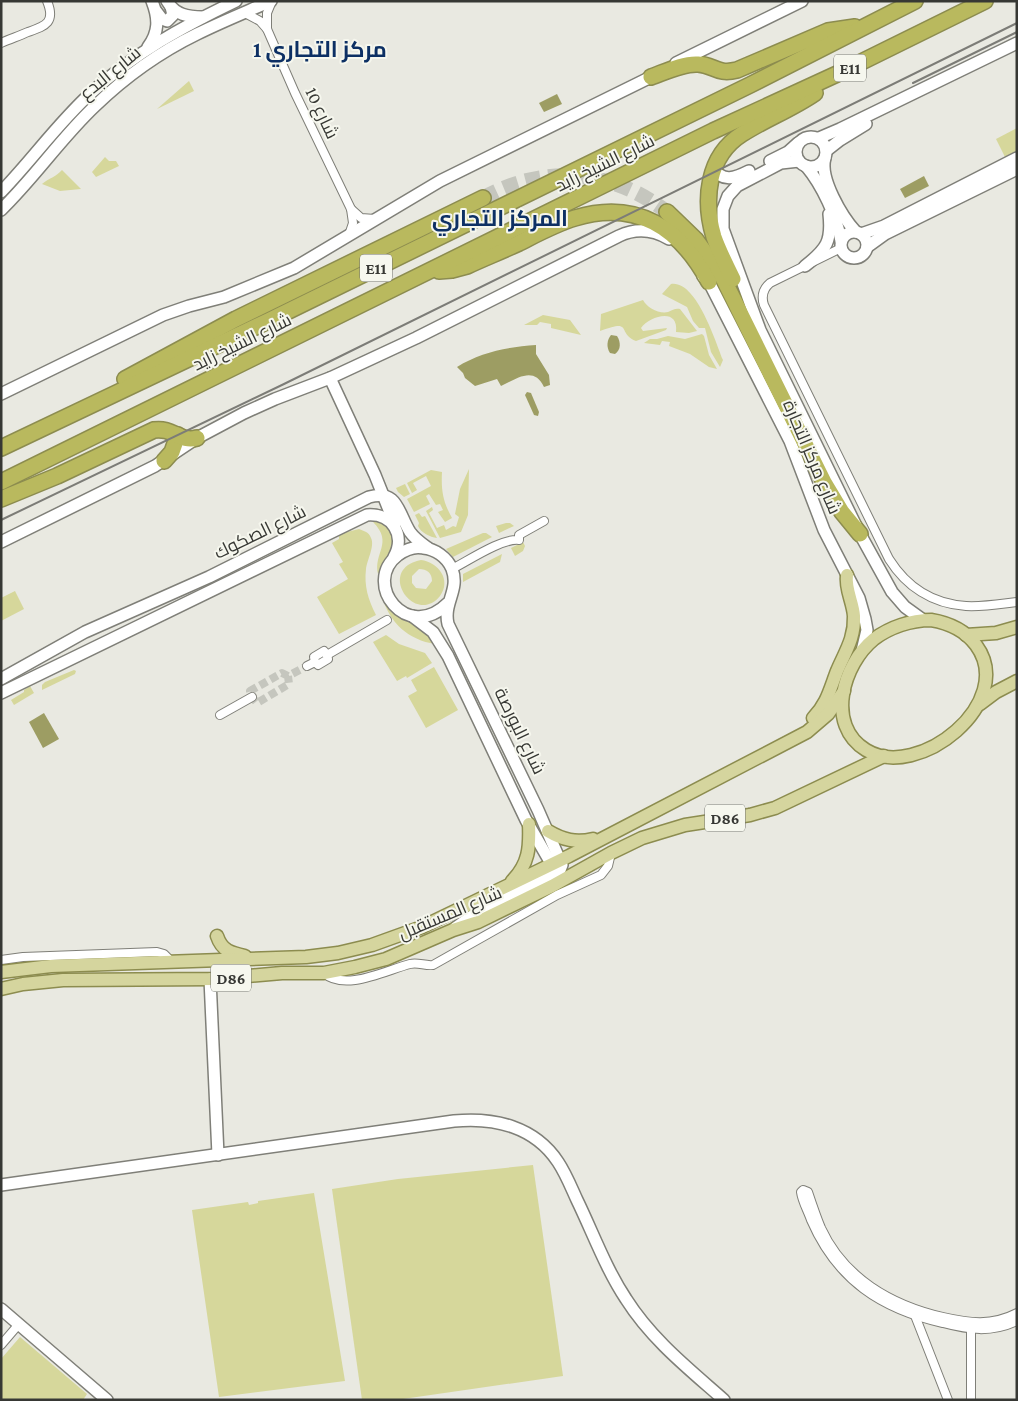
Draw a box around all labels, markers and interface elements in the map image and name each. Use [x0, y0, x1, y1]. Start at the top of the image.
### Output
district label: مركز التجاري 1 [253, 37, 387, 67]
street label: شارع البدع [75, 42, 146, 105]
road number: E11 [834, 54, 866, 82]
street label: شارع 10 [300, 84, 343, 143]
street label: شارع الشيخ زايد [552, 130, 659, 197]
district label: المركز التجاري [432, 206, 568, 236]
road number: E11 [360, 254, 392, 282]
street label: شارع الشيخ زايد [189, 309, 296, 376]
street label: شارع مركز التجارة [777, 397, 845, 518]
street label: شارع الصكوك [211, 501, 310, 565]
street label: شارع البورصة [489, 685, 550, 778]
road number: D86 [705, 804, 745, 831]
street label: شارع المستقبل [395, 882, 505, 946]
road number: D86 [211, 964, 251, 991]

